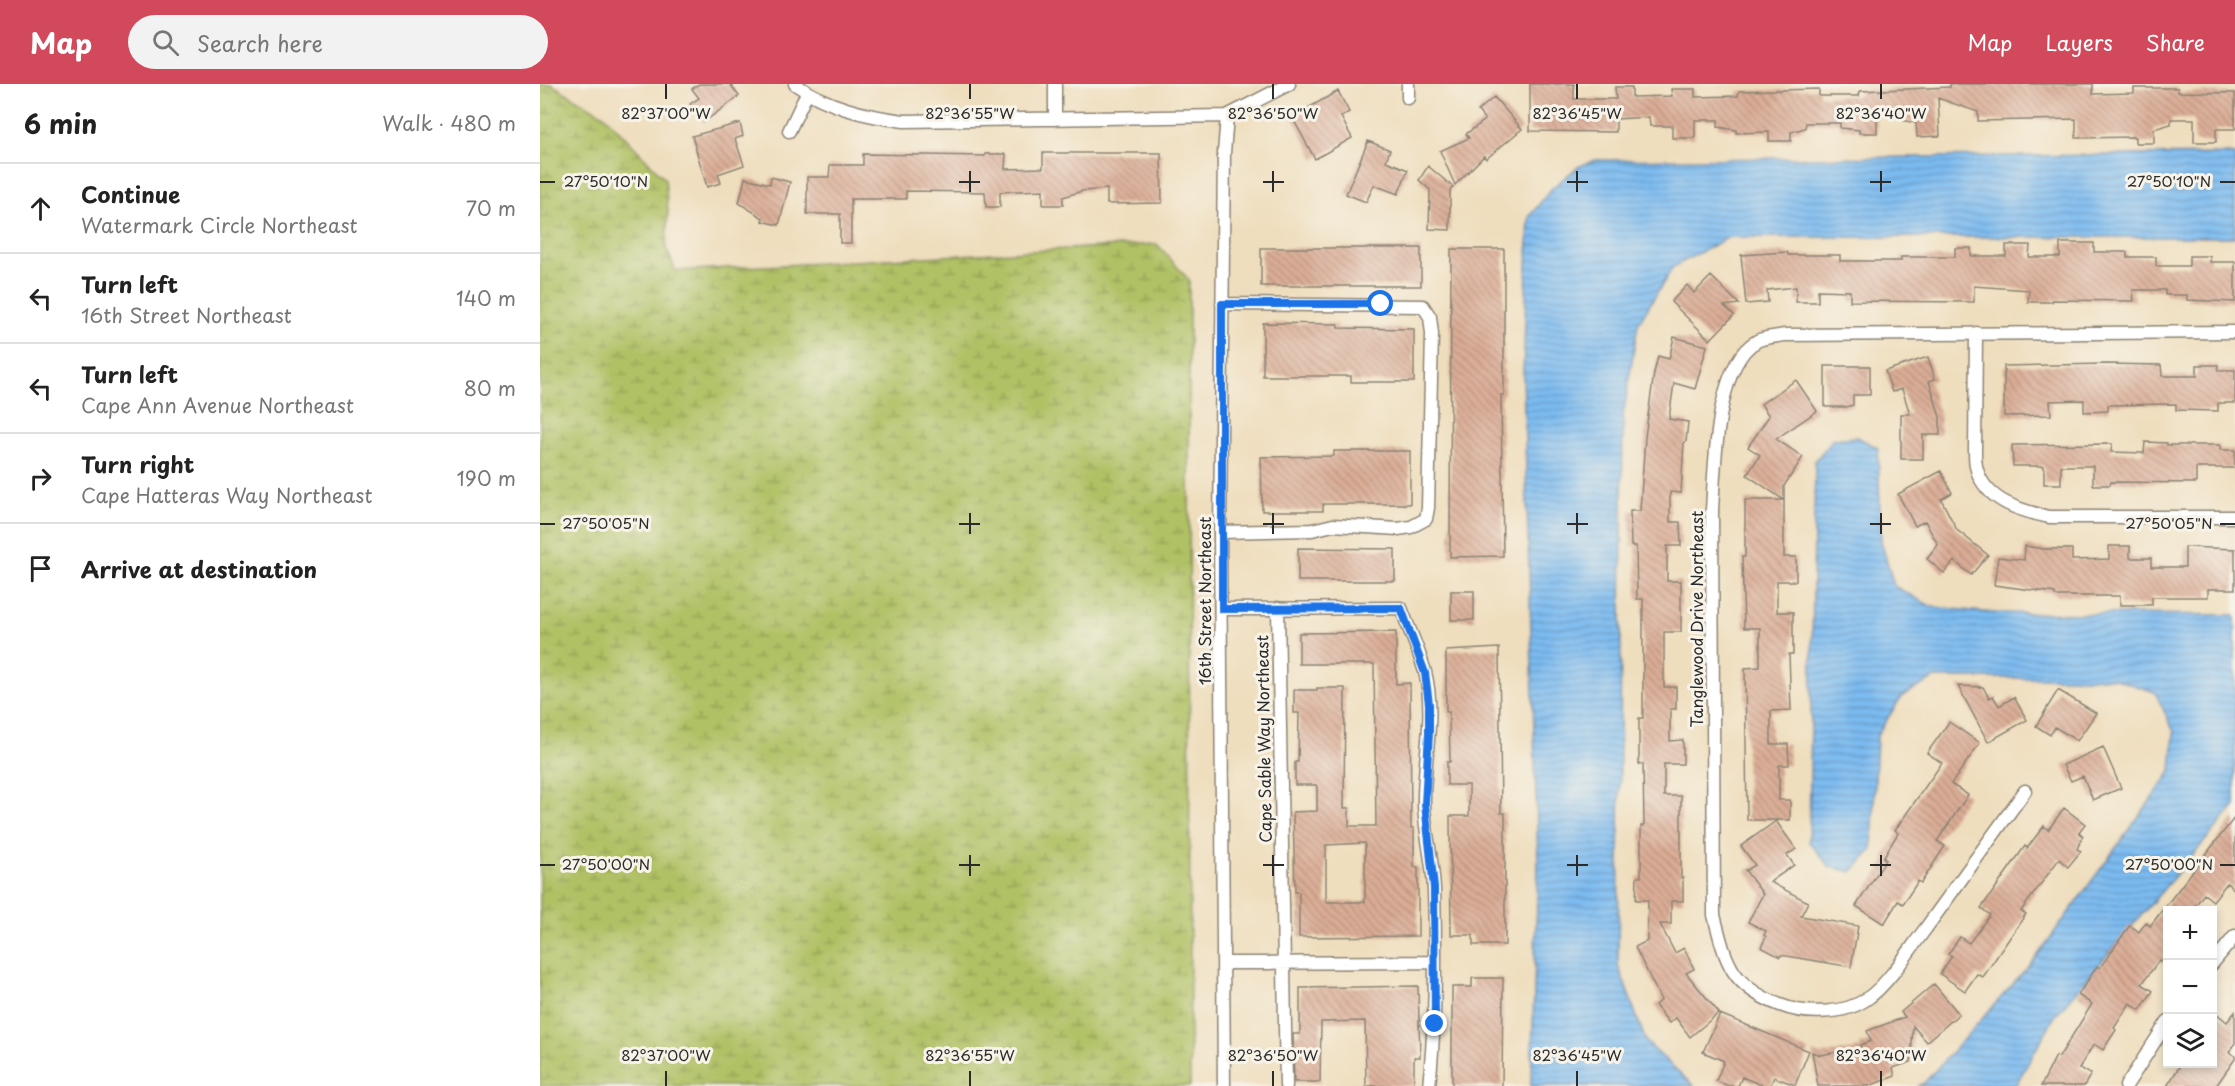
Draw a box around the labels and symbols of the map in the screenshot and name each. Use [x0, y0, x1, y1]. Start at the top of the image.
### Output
text: 82°37'00"W [621, 101, 711, 124]
text: 82°36'55"W [925, 101, 1015, 124]
text: 82°36'50"W [1228, 101, 1319, 124]
text: 82°36'45"W [1532, 101, 1622, 124]
text: 82°36'40"W [1836, 101, 1927, 124]
text: 27°50'10"N [564, 169, 648, 192]
text: 27°50'10"N [2127, 169, 2211, 192]
route start [1367, 290, 1393, 316]
text: 27°50'05"N [562, 511, 650, 534]
street label: Tanglewood Drive Northeast [1684, 511, 1708, 727]
text: 27°50'05"N [2125, 511, 2213, 534]
street label: 16th Street Northeast [1192, 517, 1216, 685]
street label: Cape Sable Way Northeast [1249, 635, 1277, 843]
text: 27°50'00"N [562, 852, 650, 875]
text: 27°50'00"N [2125, 852, 2213, 875]
route end [1421, 1010, 1447, 1036]
text: 82°37'00"W [621, 1043, 711, 1066]
text: 82°36'55"W [925, 1043, 1015, 1066]
text: 82°36'50"W [1228, 1043, 1319, 1066]
text: 82°36'45"W [1532, 1043, 1622, 1066]
text: 82°36'40"W [1836, 1043, 1927, 1066]

